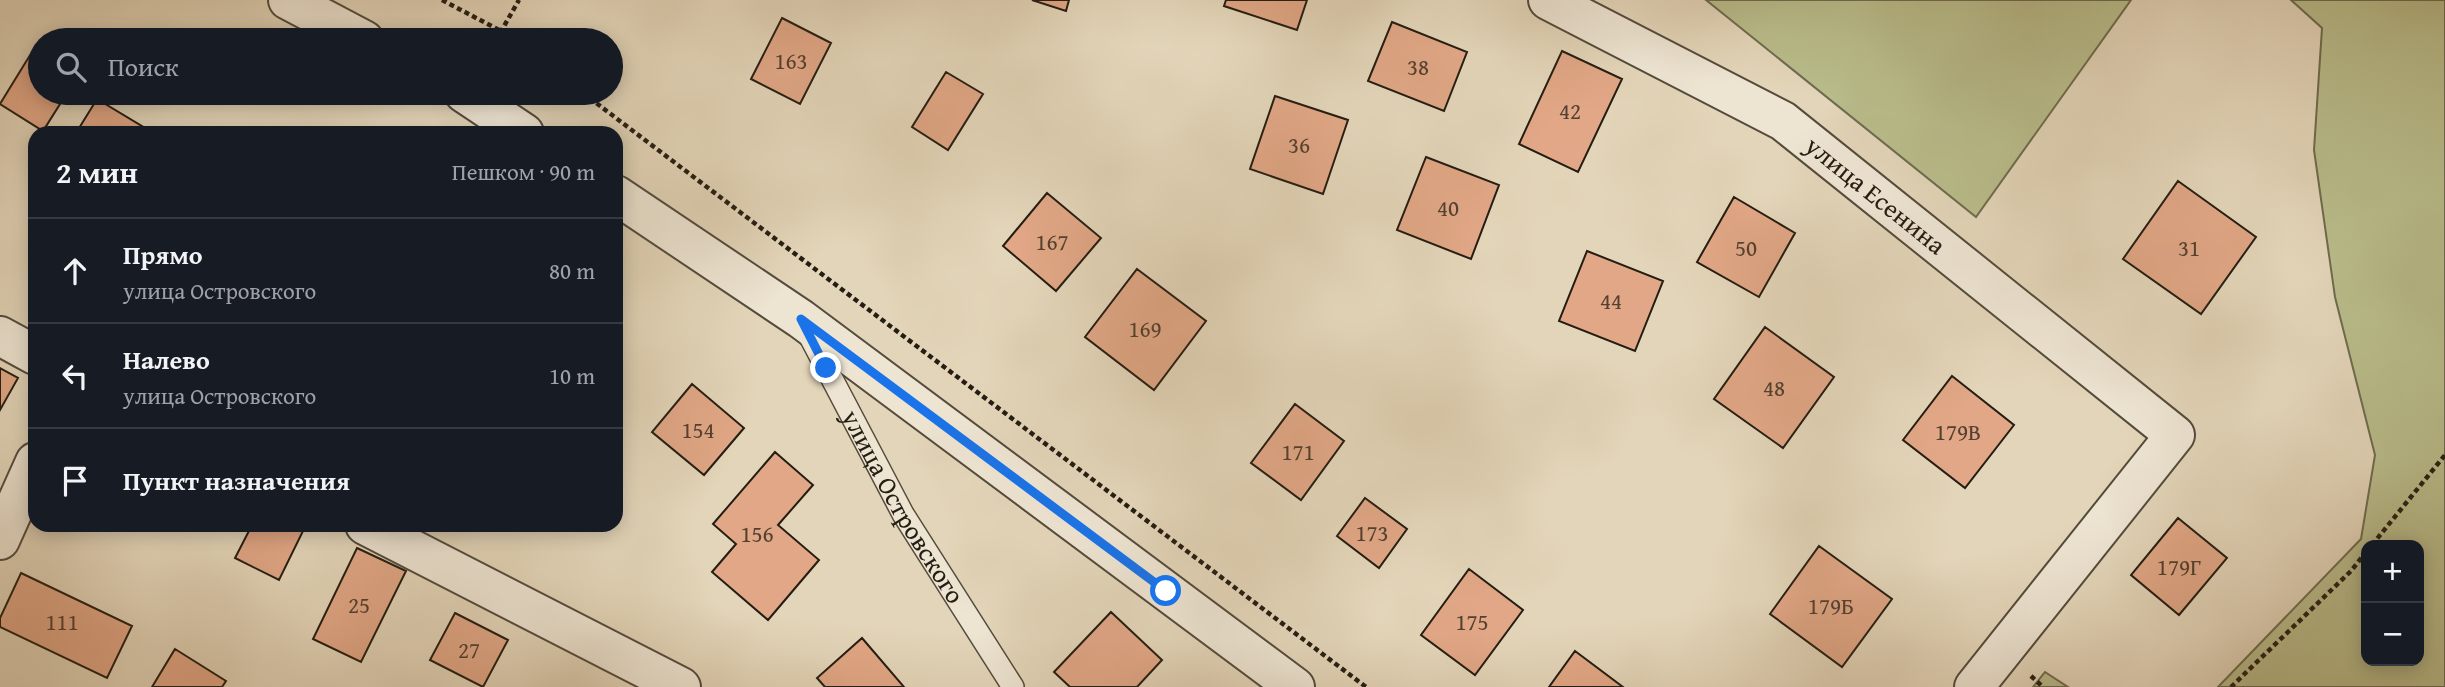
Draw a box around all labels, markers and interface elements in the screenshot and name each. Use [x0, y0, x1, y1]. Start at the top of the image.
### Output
search box [28, 28, 623, 105]
house number: 163 [774, 44, 808, 77]
text: Поиск [108, 47, 179, 86]
icon: search [52, 48, 90, 86]
house number: 38 [1407, 50, 1429, 83]
house number: 42 [1559, 94, 1581, 127]
street label: улица Есенина [1796, 126, 1955, 264]
house number: 36 [1288, 128, 1310, 161]
text: 2 мин [56, 150, 138, 194]
text: Пешком · 90 m [452, 155, 595, 188]
house number: 40 [1437, 191, 1459, 224]
house number: 167 [1035, 225, 1069, 258]
house number: 50 [1735, 231, 1757, 264]
house number: 31 [2178, 231, 2200, 264]
text: Прямо [123, 235, 203, 274]
icon: ahead [56, 252, 94, 290]
text: 80 m [549, 254, 595, 287]
text: улица Островского [123, 274, 316, 307]
house number: 44 [1600, 284, 1622, 317]
house number: 169 [1128, 312, 1162, 345]
text: Налево [123, 340, 210, 379]
route end [810, 352, 841, 383]
icon: left [56, 357, 94, 395]
text: 10 m [549, 359, 595, 392]
house number: 48 [1763, 371, 1785, 404]
text: улица Островского [123, 379, 316, 412]
street label: улица Островского [832, 401, 975, 611]
house number: 154 [681, 413, 715, 446]
house number: 179В [1935, 415, 1981, 448]
house number: 171 [1281, 435, 1315, 468]
text: Пункт назначения [123, 461, 350, 500]
icon: arrive [56, 462, 94, 500]
house number: 173 [1355, 516, 1389, 549]
house number: 156 [740, 517, 774, 550]
map controls [2361, 540, 2424, 666]
button: + [2361, 540, 2424, 603]
house number: 179Г [2157, 550, 2201, 583]
route start [1150, 575, 1181, 606]
house number: 25 [348, 588, 370, 621]
house number: 179Б [1808, 589, 1854, 622]
button: − [2361, 603, 2424, 666]
house number: 111 [45, 605, 79, 638]
house number: 175 [1455, 605, 1489, 638]
house number: 27 [458, 633, 480, 666]

